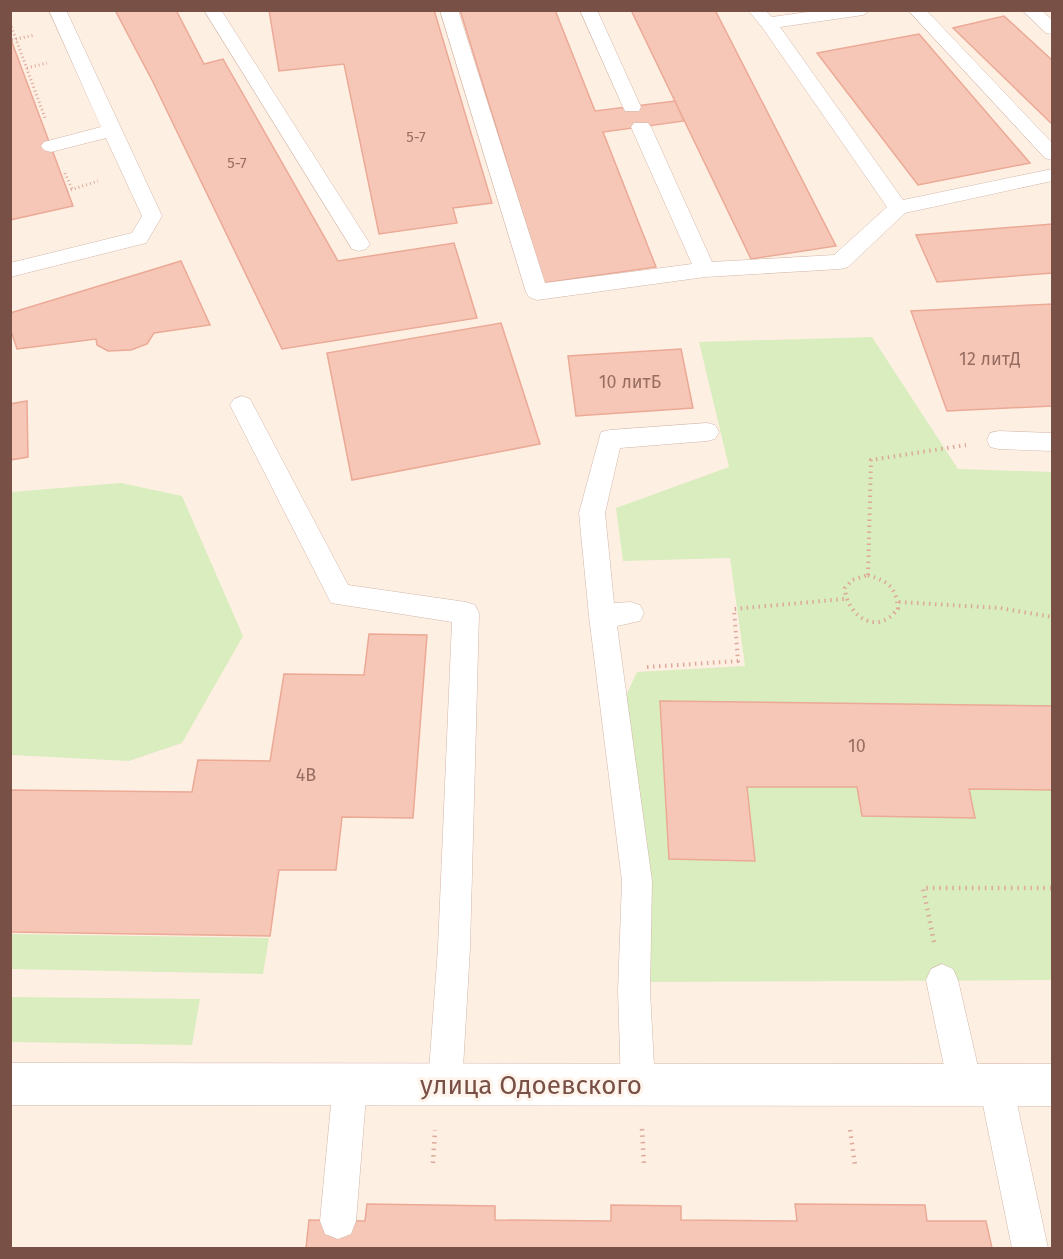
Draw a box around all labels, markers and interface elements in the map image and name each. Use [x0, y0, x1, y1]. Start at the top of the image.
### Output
house number: 5-7 [406, 128, 426, 146]
house number: 5-7 [227, 154, 247, 172]
house number: 12 литД [959, 348, 1021, 370]
house number: 10 литБ [599, 371, 661, 393]
house number: 10 [848, 735, 866, 757]
house number: 4В [296, 764, 316, 786]
street label: улица Одоевского [420, 1070, 642, 1101]

